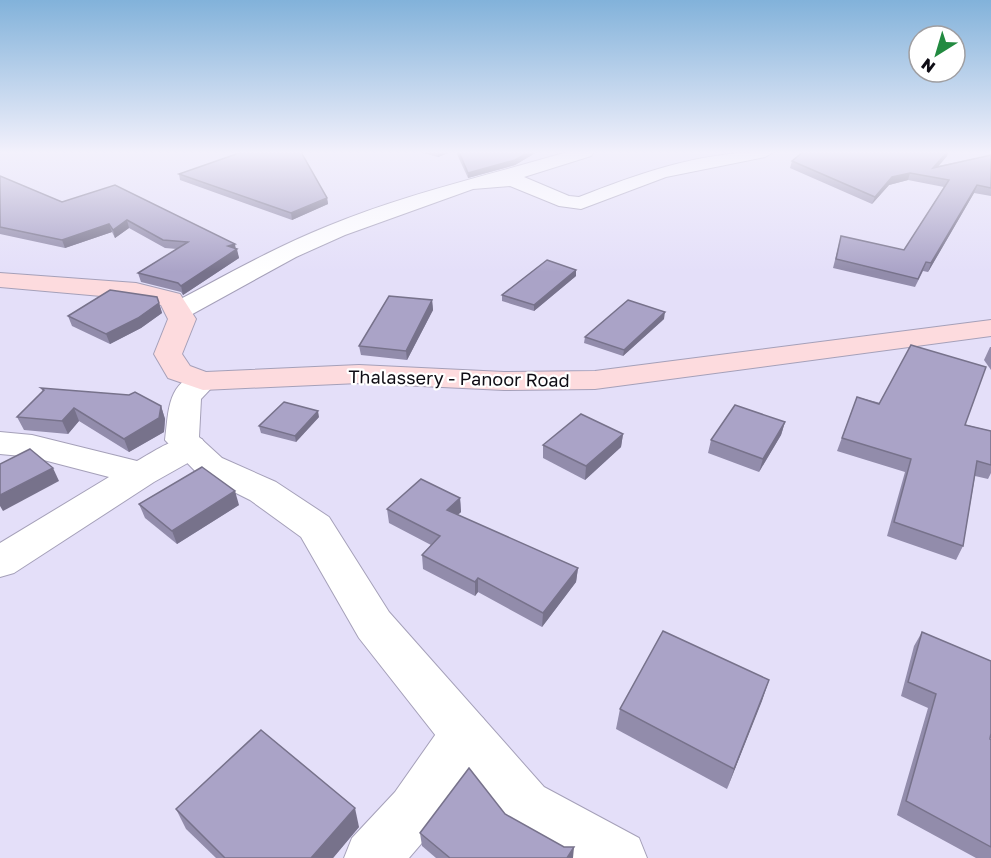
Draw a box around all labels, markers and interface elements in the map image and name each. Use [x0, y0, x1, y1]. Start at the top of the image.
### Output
north arrow [907, 24, 967, 84]
text: N [917, 54, 939, 78]
street label: Thalassery - Panoor Road [348, 365, 570, 391]

